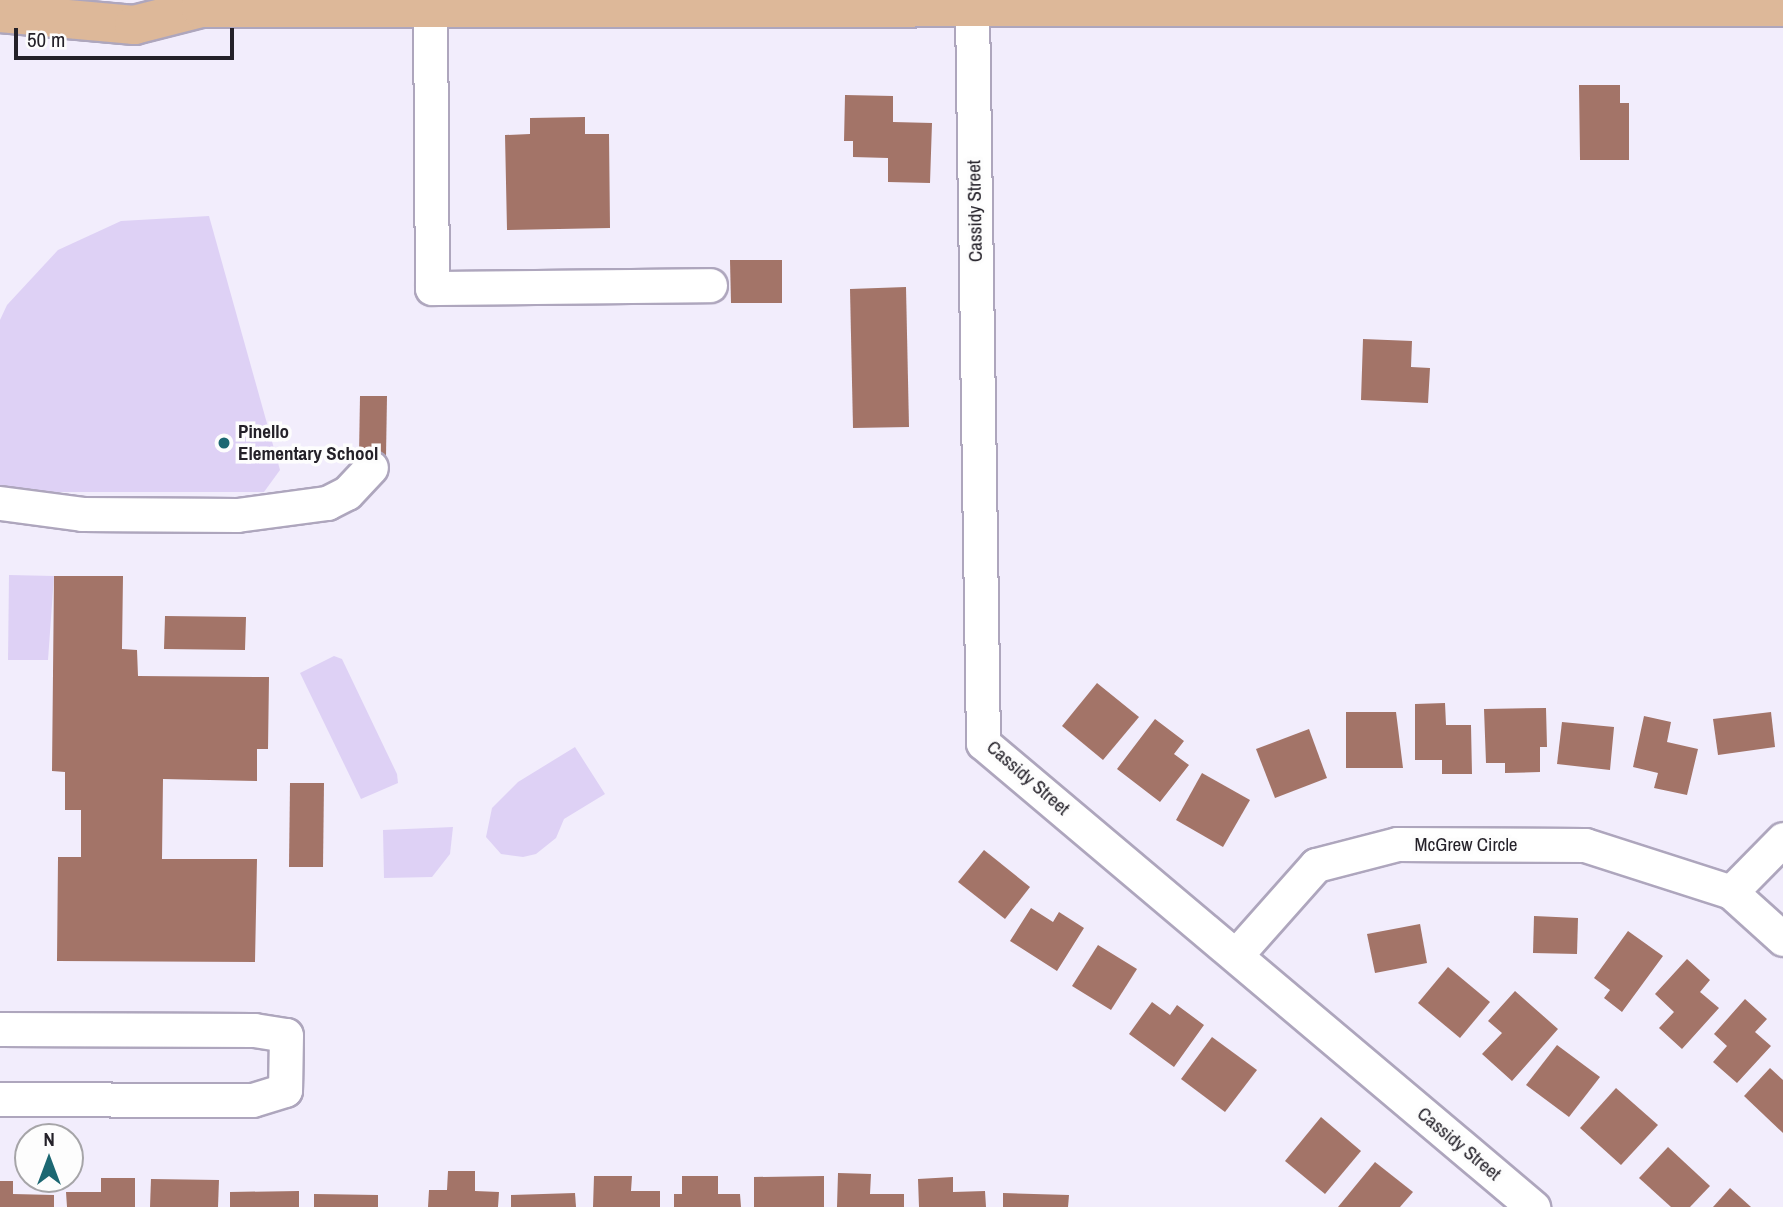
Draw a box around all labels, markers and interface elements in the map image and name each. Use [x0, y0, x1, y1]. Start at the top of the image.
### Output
scale bar [18, 14, 238, 58]
text: 50 m [27, 25, 65, 54]
street label: Cassidy Street [963, 160, 987, 262]
place label: Pinello Elementary School [238, 421, 378, 465]
marker: Pinello Elementary School [216, 435, 232, 451]
street label: Cassidy Street [982, 736, 1074, 820]
street label: McGrew Circle [1415, 834, 1517, 856]
street label: Cassidy Street [1413, 1102, 1505, 1186]
north arrow [14, 1123, 84, 1193]
text: N [43, 1126, 55, 1152]

